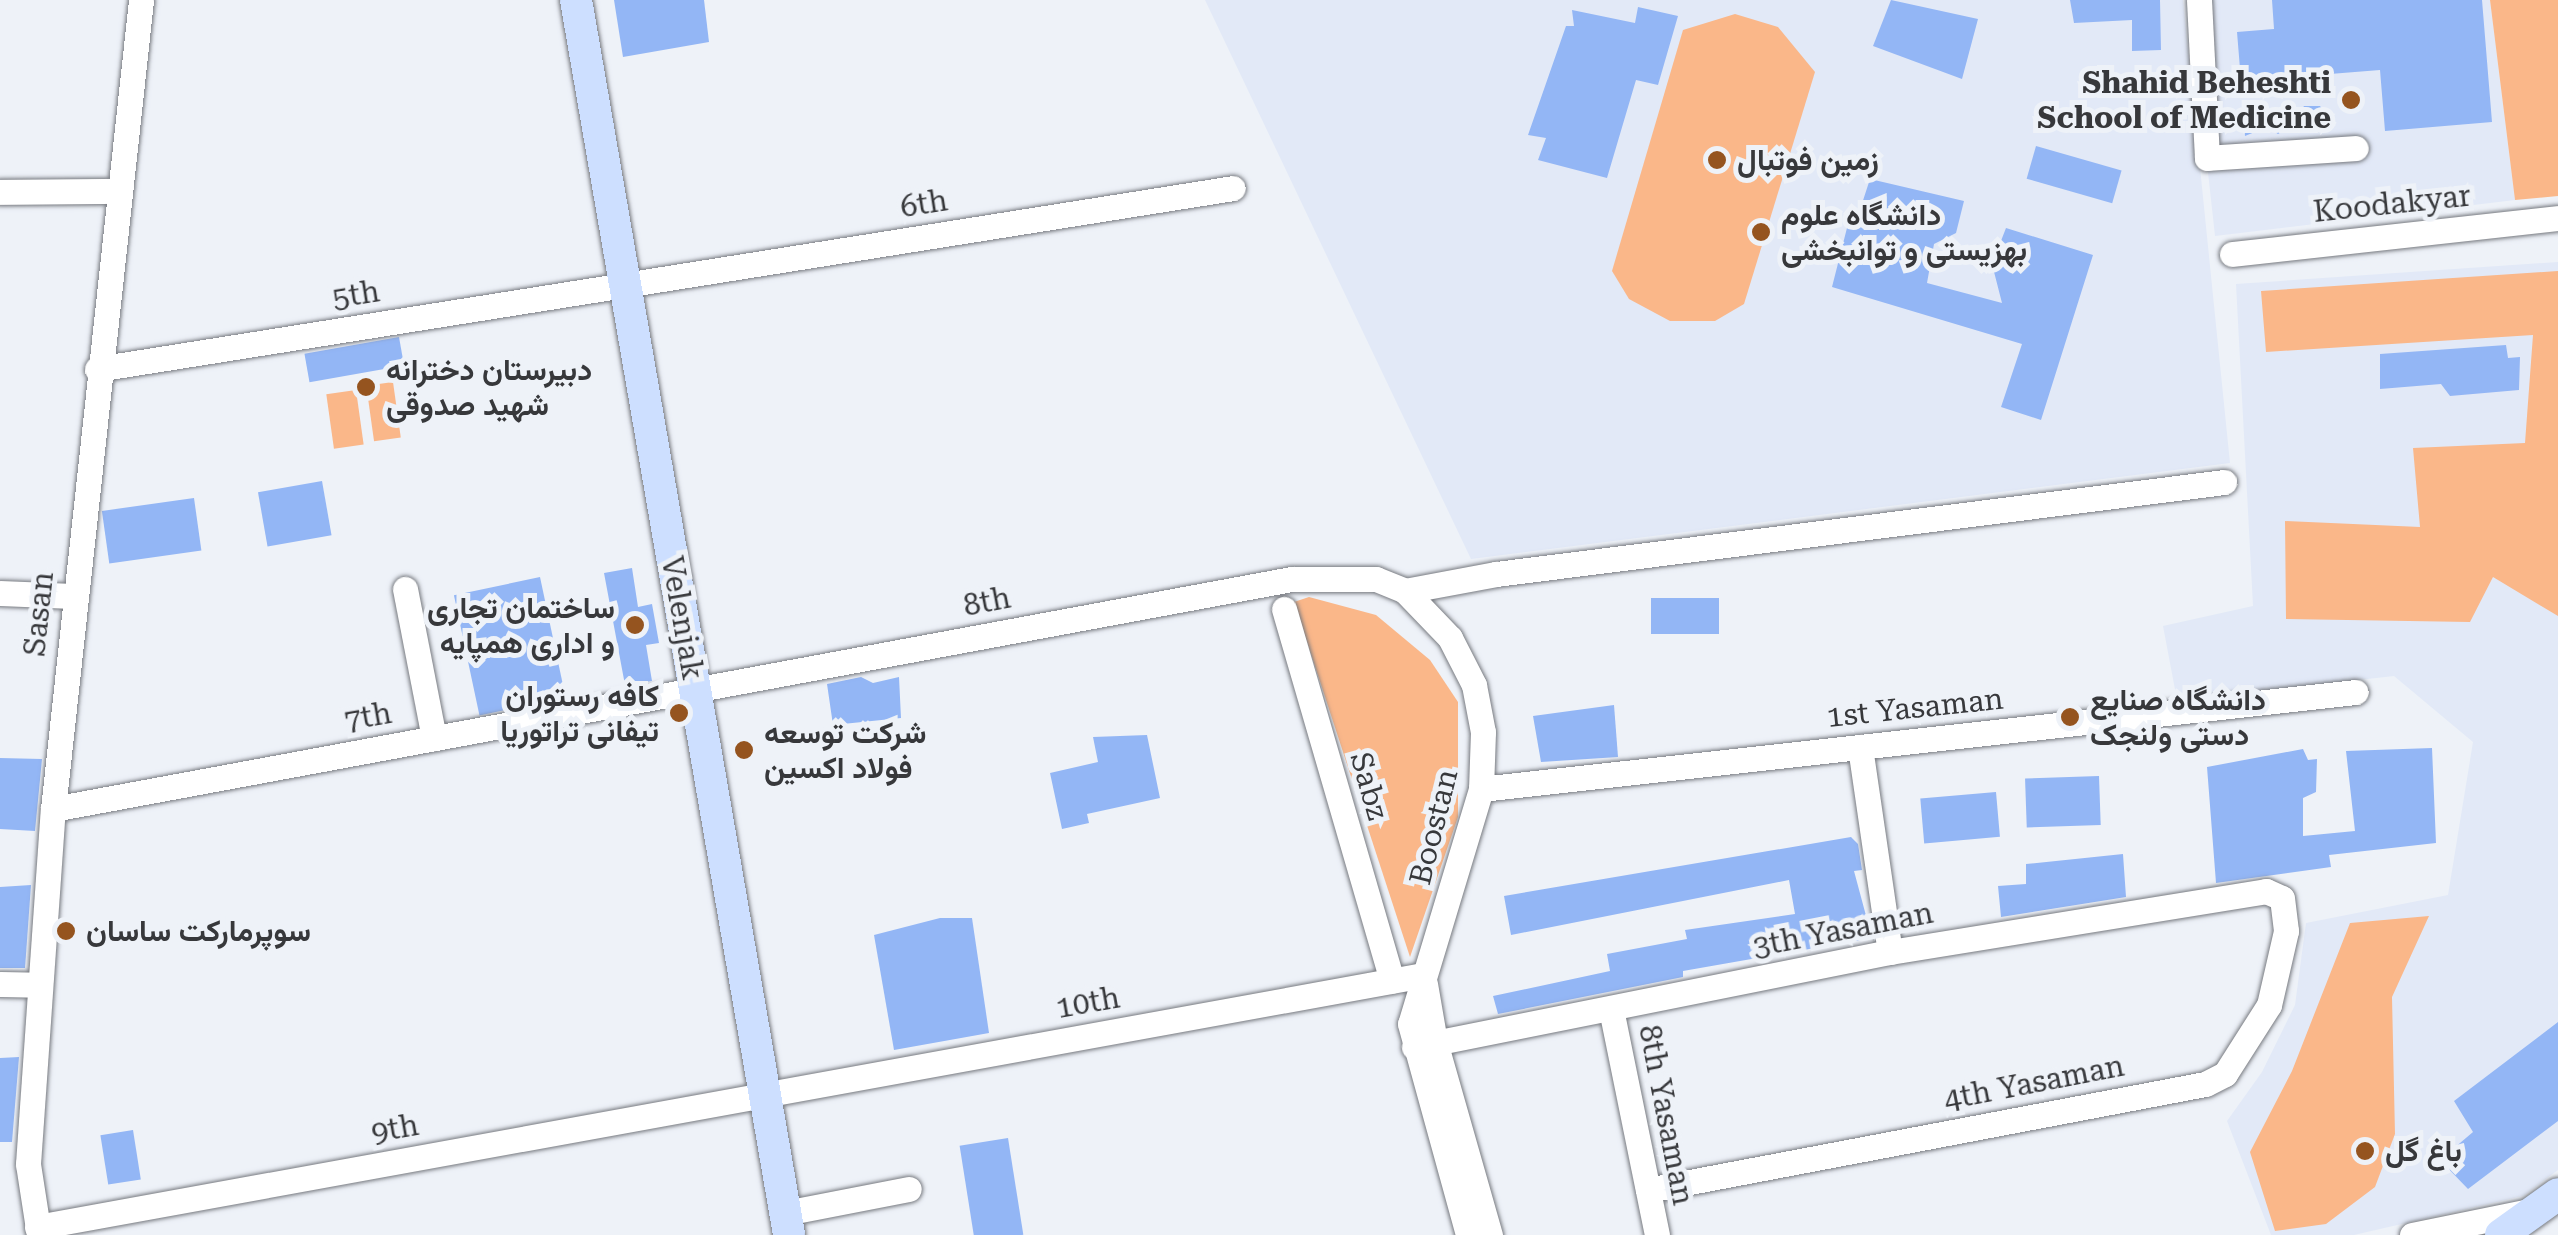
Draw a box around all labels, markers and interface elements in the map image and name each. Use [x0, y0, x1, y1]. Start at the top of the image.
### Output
place label: Shahid Beheshti School of Medicine [2037, 65, 2331, 136]
marker: Shahid Beheshti School of Medicine [2340, 89, 2362, 111]
place label: زمین فوتبال [1737, 142, 1879, 178]
marker: زمین فوتبال [1706, 149, 1728, 171]
street label: Koodakyar [2312, 178, 2472, 230]
street label: 6th [898, 183, 950, 225]
place label: دانشگاه علوم بهزیستی و توانبخشی [1781, 197, 2027, 268]
marker: دانشگاه علوم بهزیستی و توانبخشی [1750, 221, 1772, 243]
street label: 5th [330, 274, 382, 316]
place label: دبیرستان دخترانه شهید صدوقی [386, 352, 592, 422]
marker: دبیرستان دخترانه شهید صدوقی [355, 376, 377, 398]
street label: Velenjak [653, 553, 711, 683]
street label: Sasan [17, 570, 61, 658]
street label: 8th [960, 580, 1014, 624]
place label: ساختمان تجاری و اداری همپایه [427, 590, 615, 660]
marker: ساختمان تجاری و اداری همپایه [624, 614, 646, 636]
place label: کافه رستوران تیفانی تراتوریا [500, 678, 659, 748]
street label: 1st Yasaman [1825, 681, 2005, 735]
place label: دانشگاه صنایع دستى ولنجک [2090, 682, 2266, 752]
street label: 7th [342, 695, 394, 739]
marker: کافه رستوران تیفانی تراتوریا [668, 702, 690, 724]
marker: دانشگاه صنایع دستى ولنجک [2059, 706, 2081, 728]
place label: شرکت توسعه فولاد اکسین [764, 715, 927, 786]
marker: شرکت توسعه فولاد اکسین [733, 739, 755, 761]
street label: Sabz [1342, 748, 1396, 824]
street label: Boostan [1402, 765, 1466, 889]
street label: 3th Yasaman [1750, 895, 1936, 965]
place label: سوپرمارکت ساسان [86, 913, 311, 949]
marker: سوپرمارکت ساسان [55, 920, 77, 942]
street label: 10th [1053, 980, 1123, 1026]
street label: 8th Yasaman [1631, 1022, 1701, 1208]
street label: 4th Yasaman [1941, 1048, 2127, 1118]
street label: 9th [369, 1107, 421, 1151]
place label: باغ گل [2385, 1133, 2462, 1169]
marker: باغ گل [2354, 1140, 2376, 1162]

